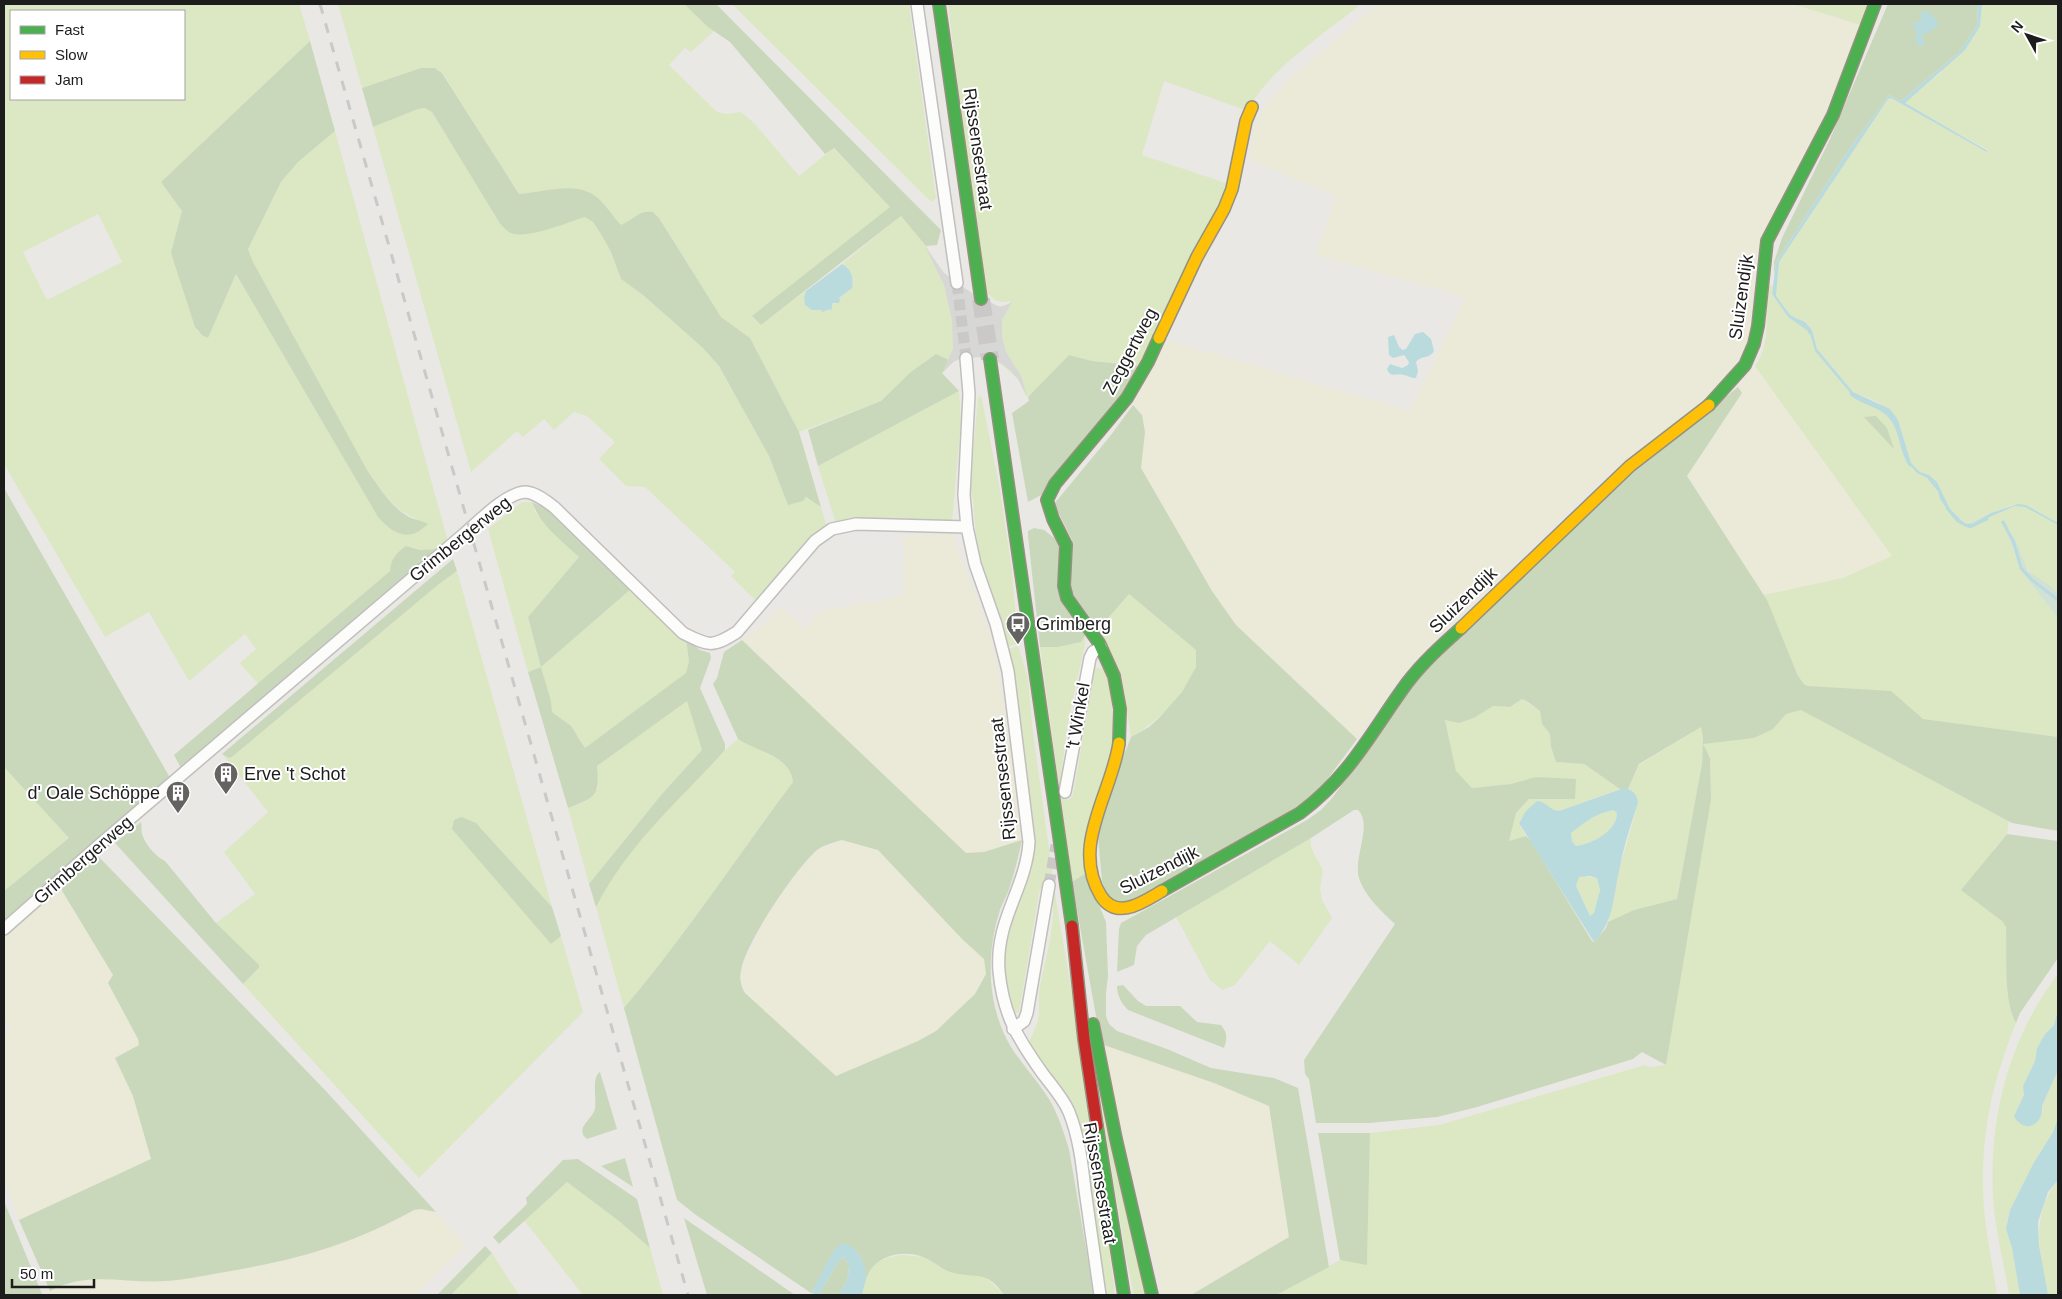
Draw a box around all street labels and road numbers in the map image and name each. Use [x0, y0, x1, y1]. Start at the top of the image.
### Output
street label: Rijssensestraat [960, 87, 996, 211]
street label: Sluizendijk [1725, 252, 1757, 341]
street label: Zeggertweg [1099, 304, 1161, 398]
street label: Grimbergerweg [406, 492, 514, 586]
street label: Sluizendijk [1425, 562, 1502, 637]
street label: 't Winkel [1062, 681, 1094, 751]
street label: Rijssensestraat [987, 717, 1019, 841]
street label: Grimbergerweg [30, 812, 136, 908]
street label: Sluizendijk [1116, 841, 1203, 898]
street label: Rijssensestraat [1079, 1121, 1121, 1245]

